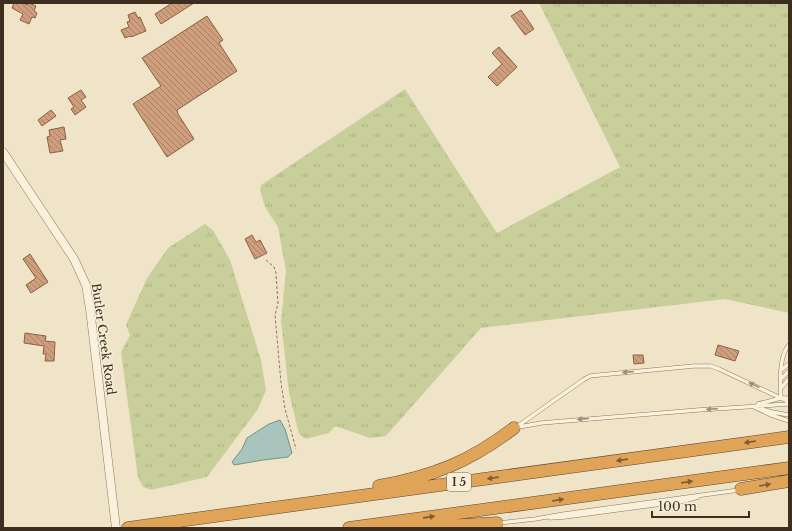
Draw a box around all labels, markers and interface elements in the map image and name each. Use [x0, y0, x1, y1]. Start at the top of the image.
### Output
street label: Butler Creek Road [89, 282, 119, 396]
one-way arrow [622, 369, 634, 376]
one-way arrow [748, 382, 760, 388]
one-way arrow [706, 405, 718, 412]
one-way arrow [577, 416, 589, 423]
one-way arrow [744, 439, 756, 445]
one-way arrow [616, 457, 628, 463]
road number: I 5 [447, 473, 471, 491]
one-way arrow [487, 475, 499, 481]
one-way arrow [681, 479, 693, 485]
one-way arrow [759, 482, 771, 488]
scale bar [652, 493, 749, 519]
one-way arrow [552, 497, 564, 503]
text: 100 m [658, 499, 697, 514]
one-way arrow [423, 514, 435, 520]

